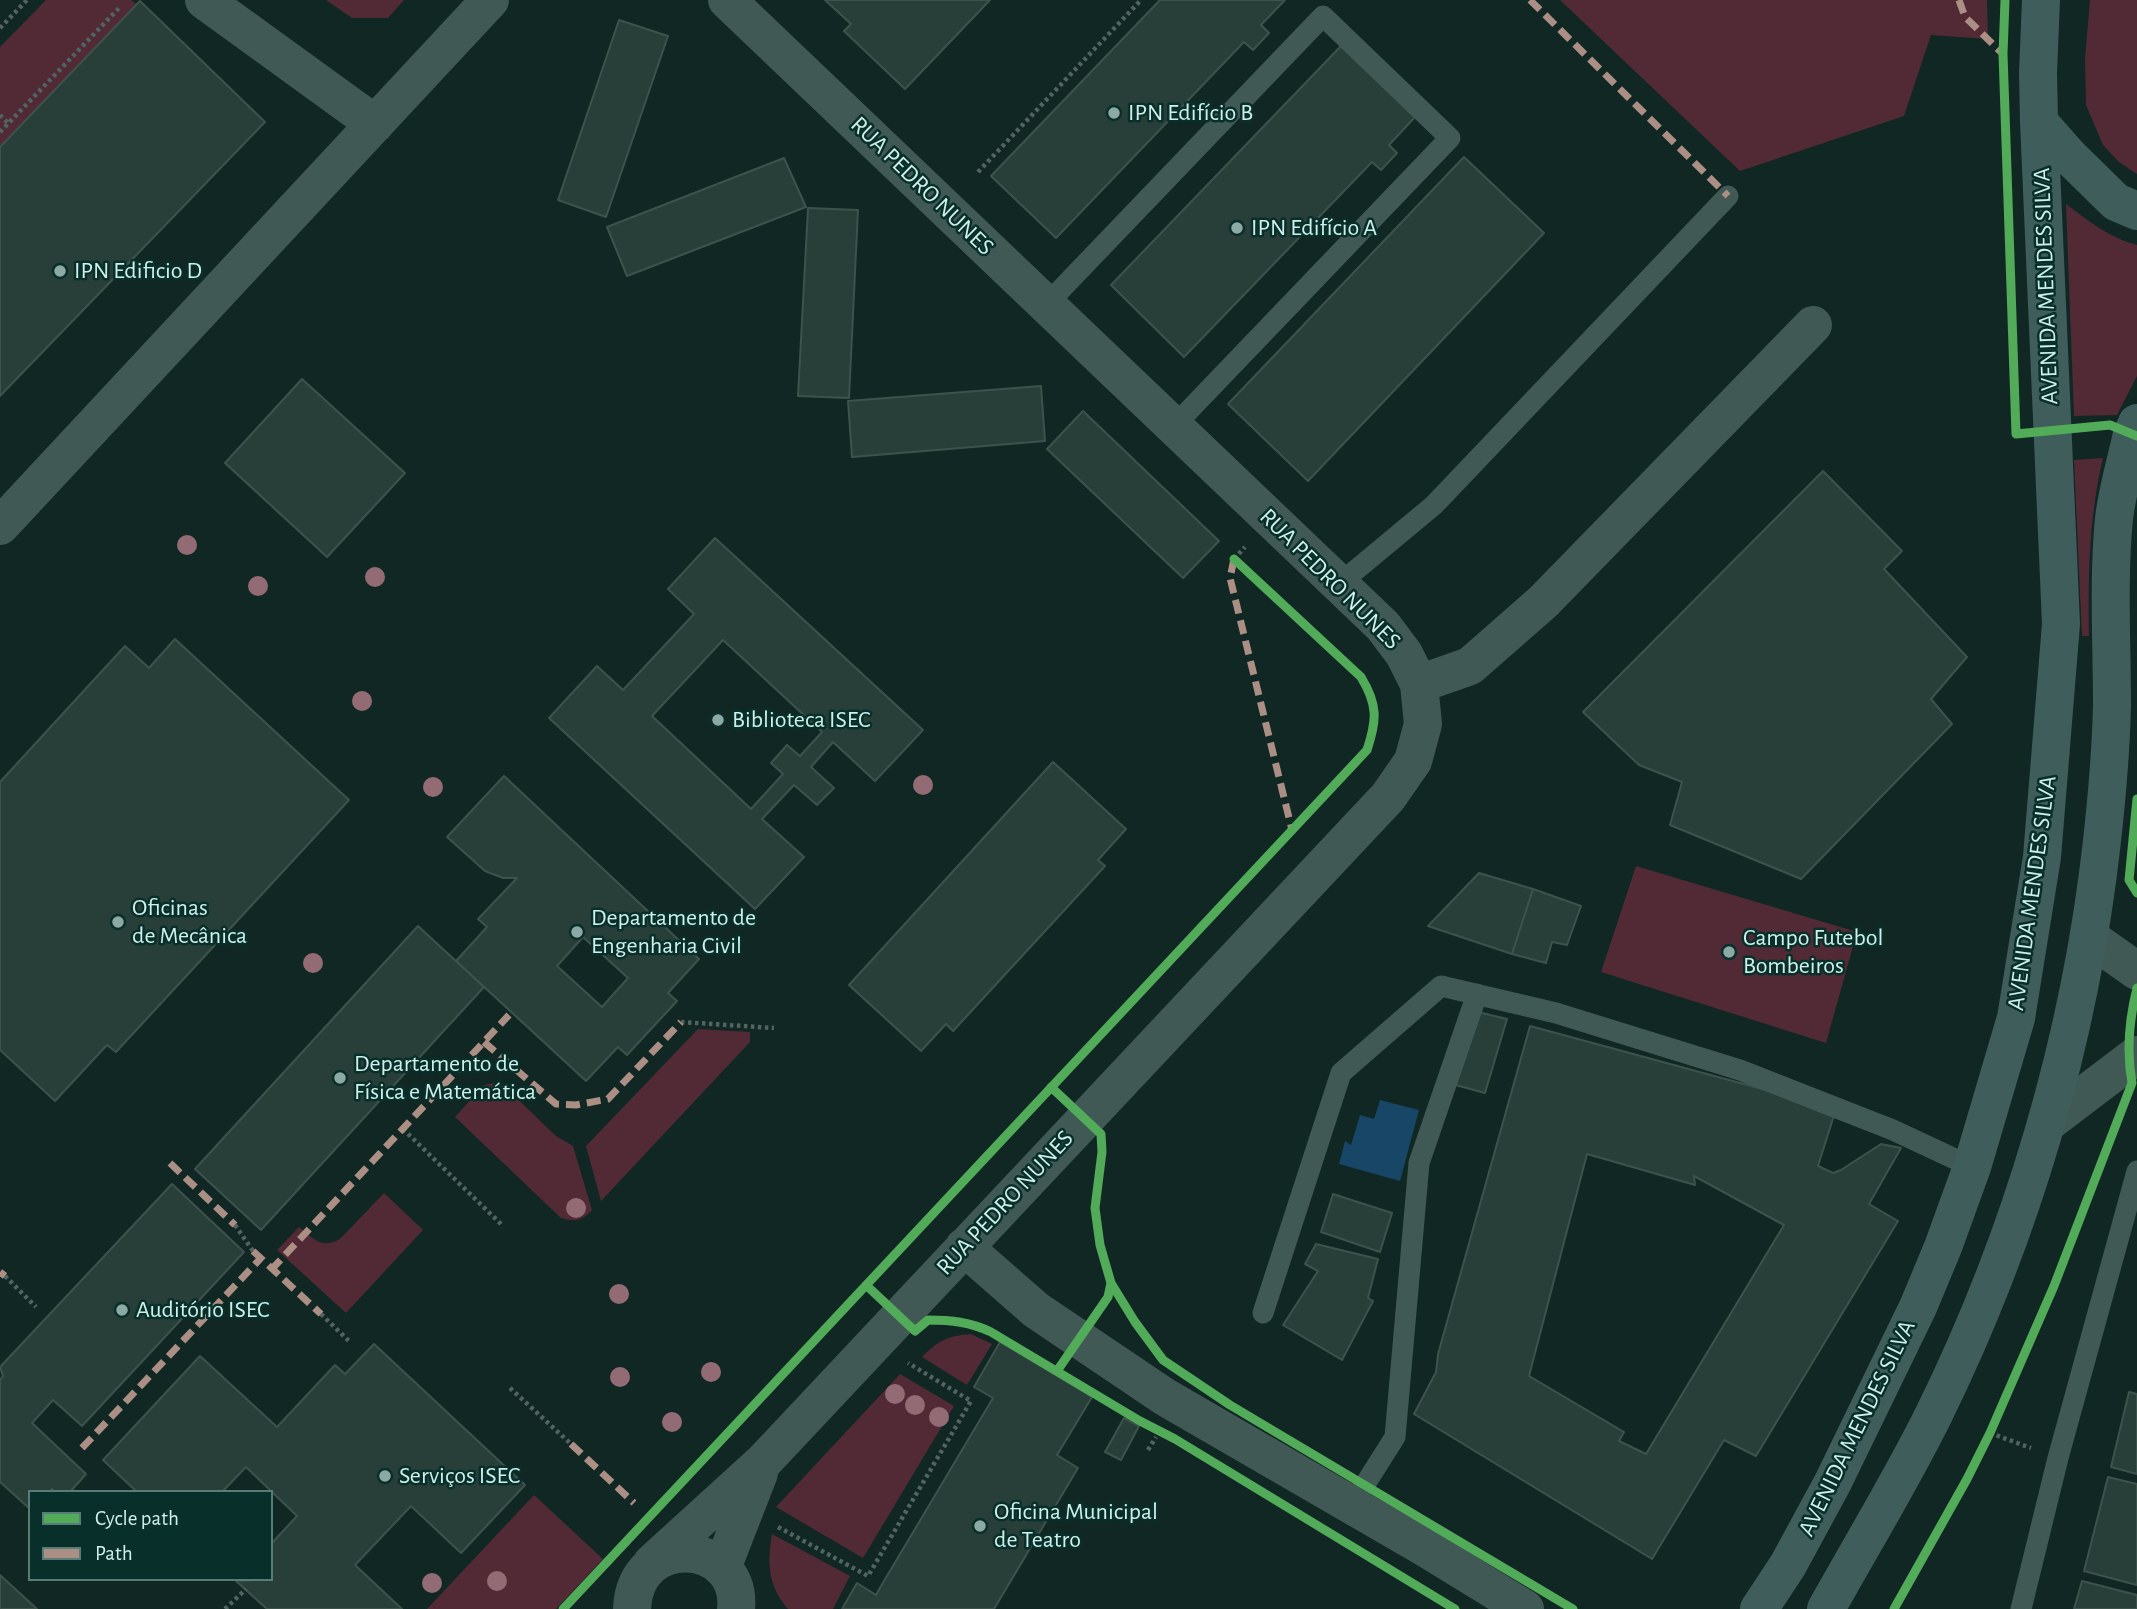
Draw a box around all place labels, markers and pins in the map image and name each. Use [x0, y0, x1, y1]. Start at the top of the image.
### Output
place label: IPN Edifício B [1128, 99, 1253, 127]
marker: IPN Edifício B [1106, 105, 1122, 121]
place label: IPN Edifício A [1251, 214, 1377, 242]
marker: IPN Edifício A [1229, 220, 1245, 236]
place label: IPN Edificio D [74, 257, 202, 285]
marker: IPN Edificio D [52, 263, 68, 279]
place label: Biblioteca ISEC [732, 706, 870, 734]
marker: Biblioteca ISEC [710, 712, 726, 728]
place label: Oficinas de Mecânica [132, 894, 247, 950]
place label: Departamento de Engenharia Civil [591, 904, 756, 960]
marker: Oficinas de Mecânica [110, 914, 126, 930]
marker: Departamento de Engenharia Civil [569, 924, 585, 940]
place label: Campo Futebol Bombeiros [1743, 924, 1883, 980]
marker: Campo Futebol Bombeiros [1721, 944, 1737, 960]
place label: Departamento de Física e Matemática [354, 1050, 536, 1106]
marker: Departamento de Física e Matemática [332, 1070, 348, 1086]
place label: Auditório ISEC [136, 1296, 269, 1324]
marker: Auditório ISEC [114, 1302, 130, 1318]
place label: Serviços ISEC [399, 1462, 520, 1490]
marker: Serviços ISEC [377, 1468, 393, 1484]
place label: Oficina Municipal de Teatro [994, 1498, 1158, 1554]
marker: Oficina Municipal de Teatro [972, 1518, 988, 1534]

